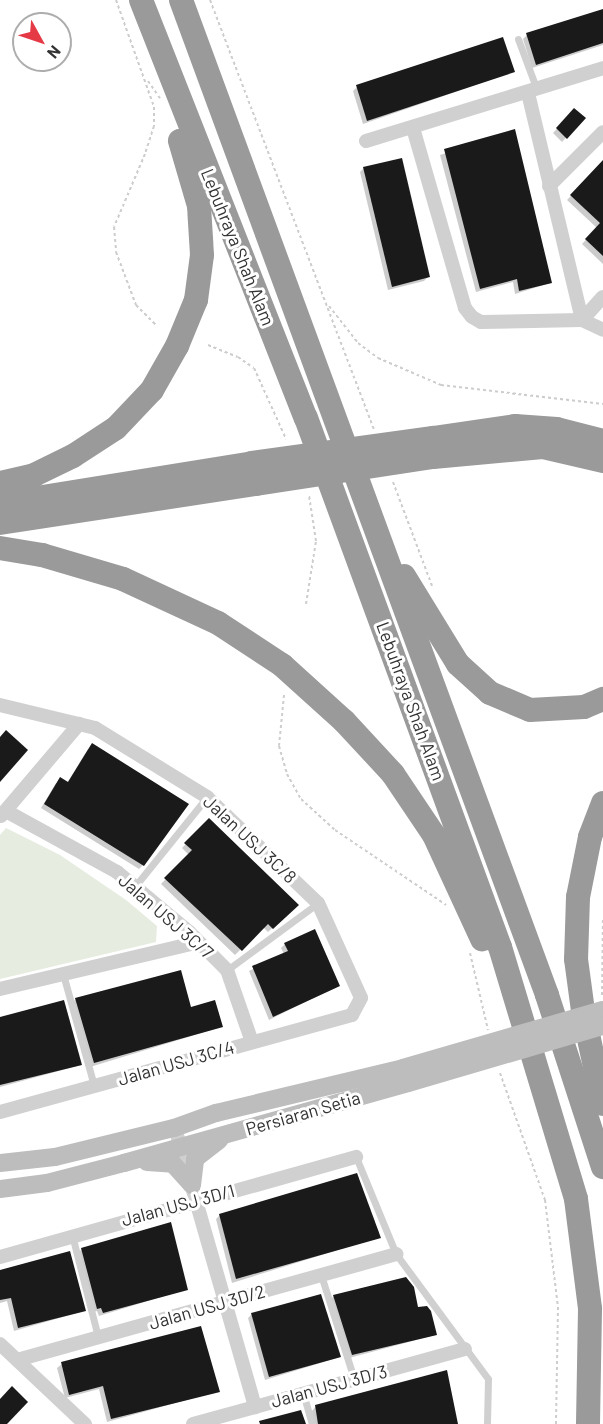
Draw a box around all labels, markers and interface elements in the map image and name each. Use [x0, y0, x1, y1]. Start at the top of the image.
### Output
north arrow [12, 12, 72, 72]
text: N [44, 42, 65, 63]
street label: Lebuhraya Shah Alam [197, 165, 279, 329]
street label: Lebuhraya Shah Alam [372, 619, 450, 783]
street label: Jalan USJ 3C/8 [199, 790, 301, 888]
street label: Jalan USJ 3C/7 [114, 869, 218, 963]
street label: Jalan USJ 3C/4 [115, 1036, 237, 1090]
street label: Persiaran Setia [243, 1086, 363, 1140]
street label: Jalan USJ 3D/1 [119, 1180, 237, 1230]
street label: Jalan USJ 3D/2 [146, 1280, 268, 1334]
street label: Jalan USJ 3D/3 [269, 1360, 389, 1412]

